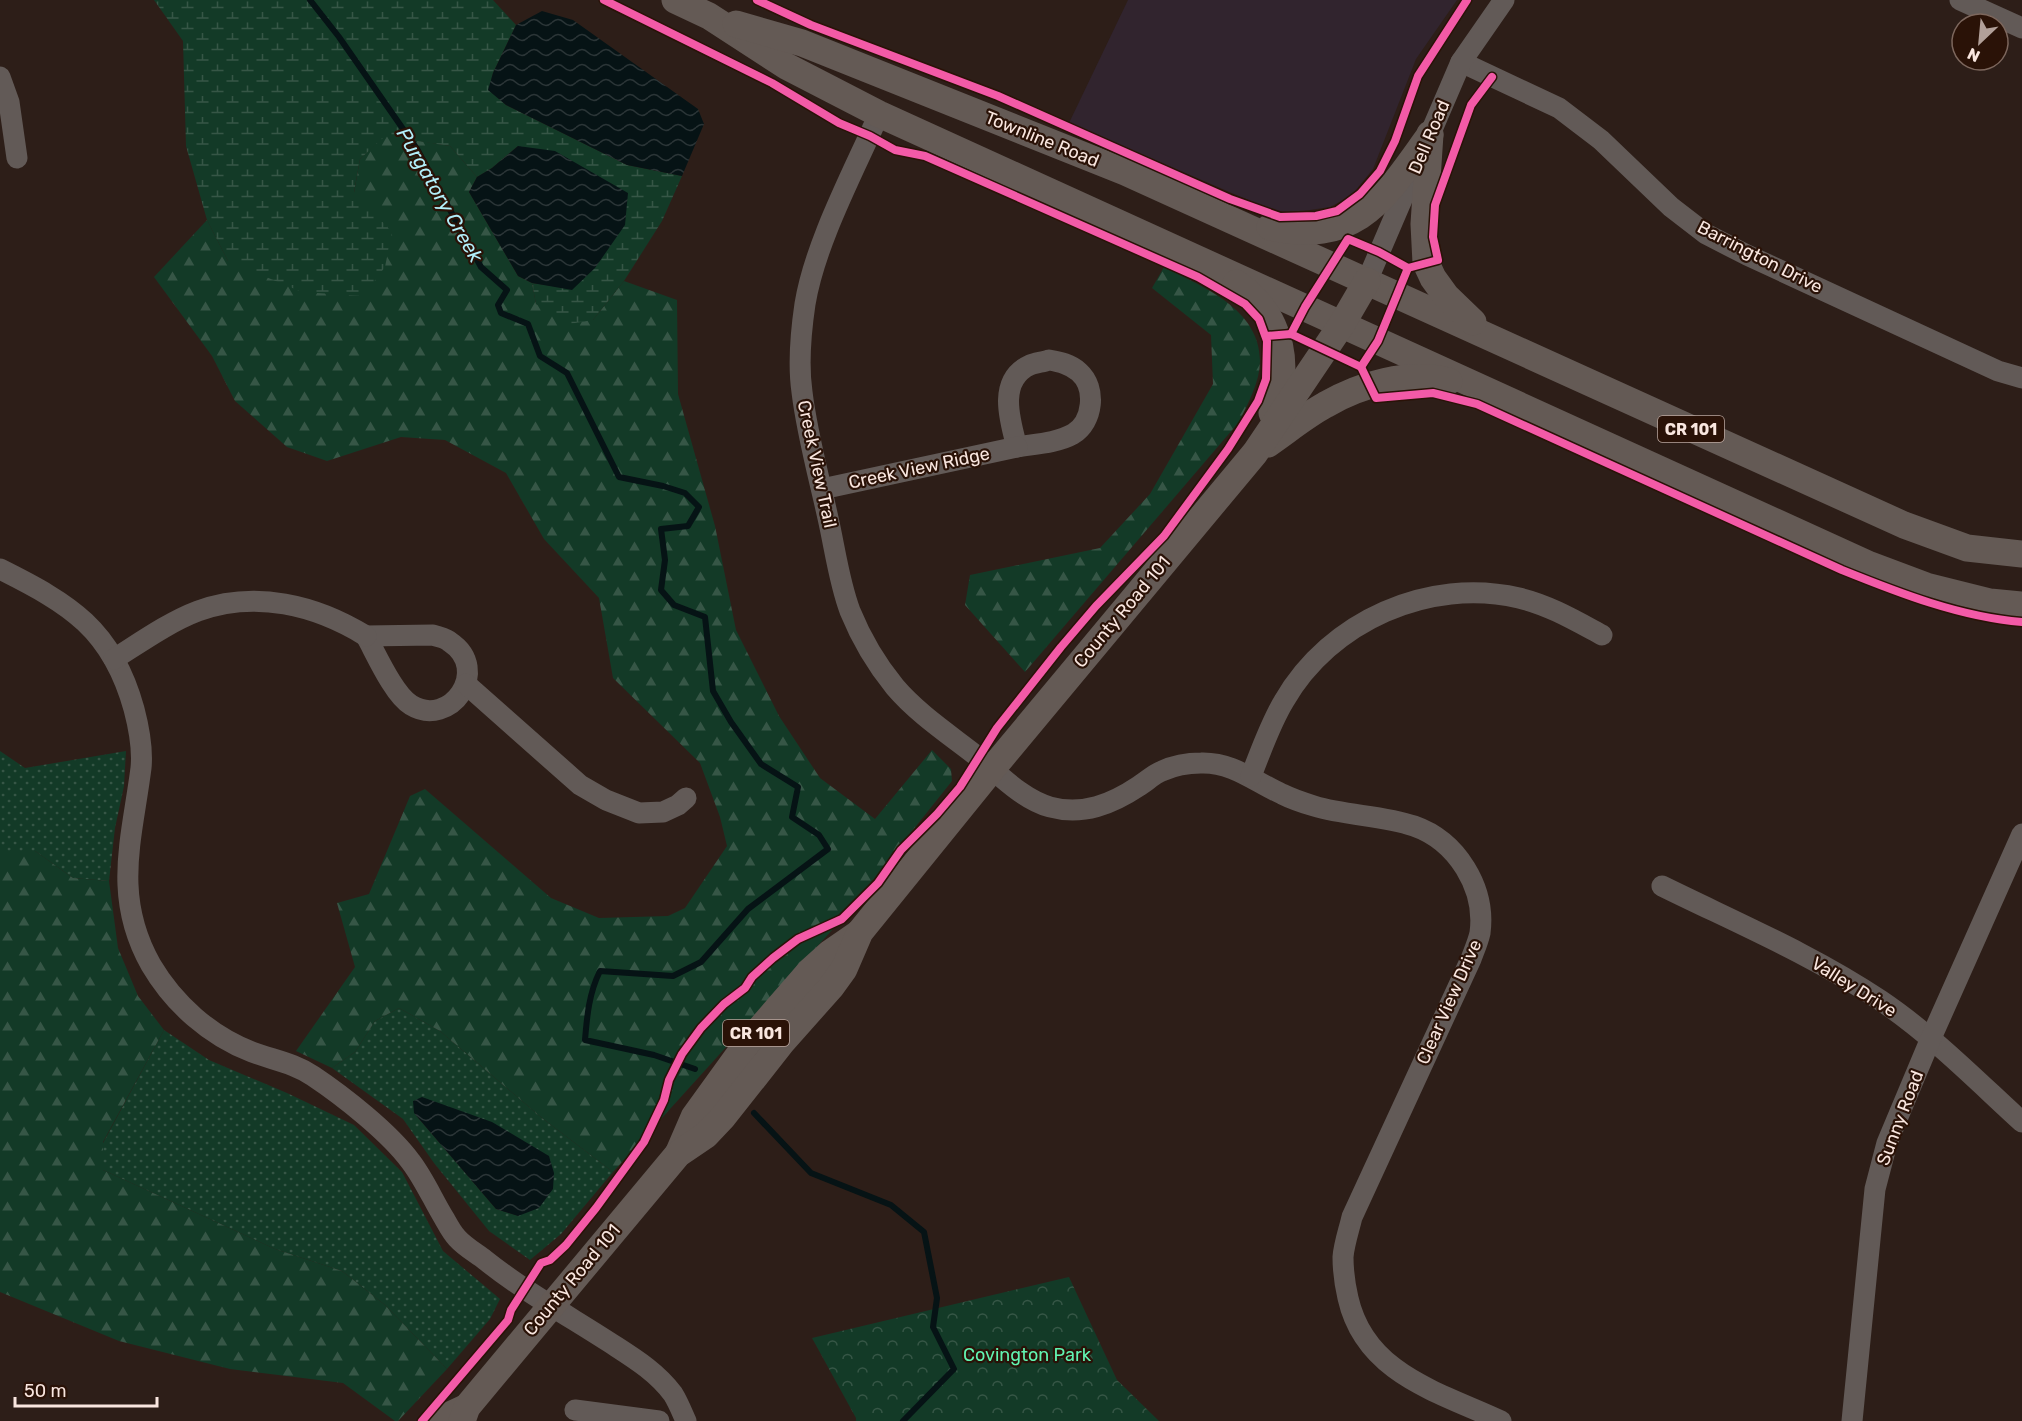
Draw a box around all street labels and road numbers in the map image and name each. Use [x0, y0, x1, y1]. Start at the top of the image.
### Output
street label: Dell Road [1404, 97, 1454, 177]
street label: Townline Road [982, 106, 1102, 172]
street label: Barrington Drive [1694, 216, 1826, 298]
street label: Creek View Trail [793, 398, 841, 530]
road number: CR 101 [1658, 416, 1724, 442]
street label: Creek View Ridge [846, 442, 992, 494]
street label: County Road 101 [1069, 552, 1175, 672]
street label: Clear View Drive [1412, 936, 1486, 1068]
street label: Valley Drive [1807, 952, 1901, 1022]
road number: CR 101 [723, 1020, 789, 1046]
street label: Sunny Road [1872, 1067, 1928, 1169]
street label: County Road 101 [519, 1220, 625, 1340]

